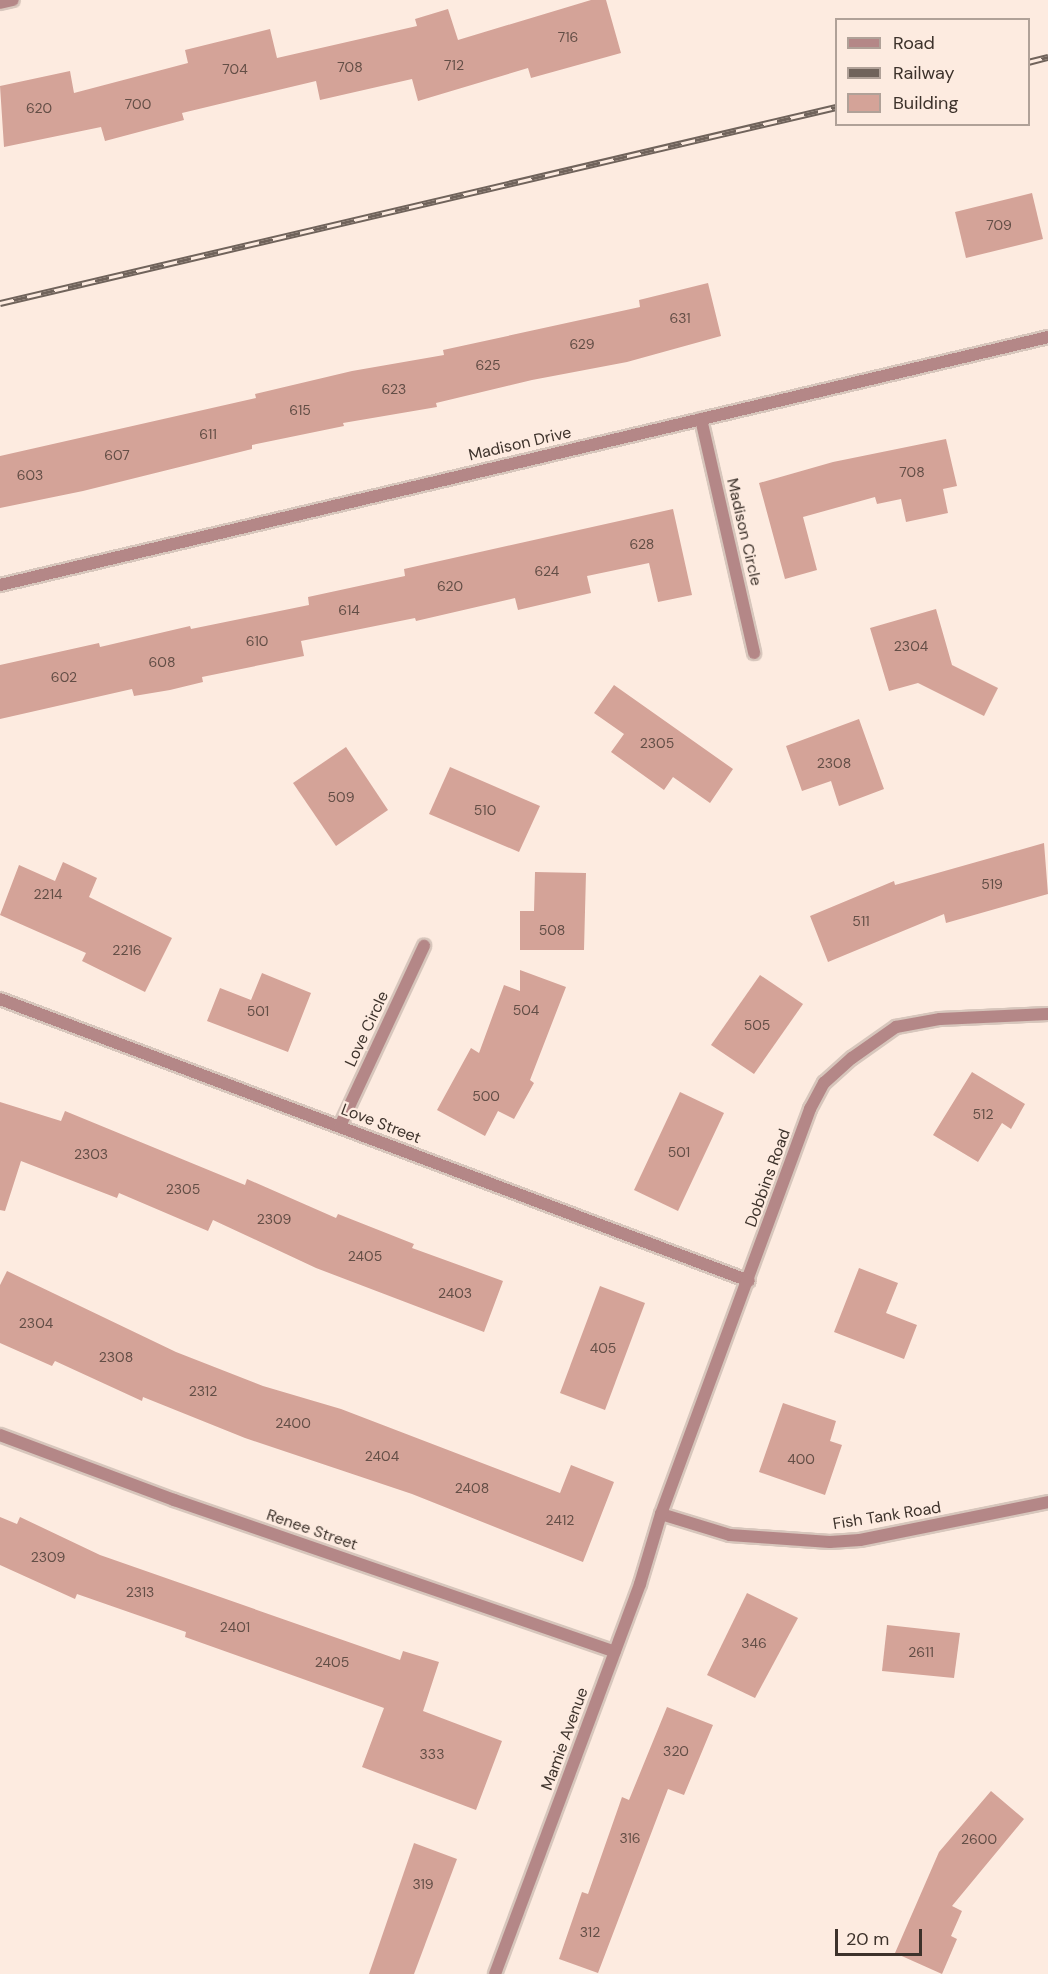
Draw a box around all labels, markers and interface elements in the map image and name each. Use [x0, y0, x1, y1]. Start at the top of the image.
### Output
legend [835, 18, 1030, 126]
house number: 716 [558, 29, 578, 45]
text: Road [893, 31, 935, 55]
house number: 712 [444, 57, 464, 73]
house number: 708 [337, 59, 363, 75]
house number: 704 [222, 61, 248, 77]
text: Railway [893, 61, 955, 85]
text: Building [893, 91, 958, 115]
house number: 700 [125, 96, 151, 112]
house number: 620 [26, 100, 52, 116]
house number: 709 [986, 217, 1012, 233]
house number: 631 [669, 310, 691, 326]
house number: 629 [569, 336, 595, 352]
house number: 625 [475, 357, 501, 373]
house number: 623 [382, 381, 406, 397]
house number: 615 [289, 402, 311, 418]
street label: Madison Drive [467, 423, 573, 465]
house number: 611 [199, 426, 217, 442]
house number: 607 [104, 447, 130, 463]
house number: 708 [899, 464, 925, 480]
house number: 603 [17, 467, 43, 483]
street label: Madison Circle [722, 476, 766, 588]
house number: 628 [630, 536, 654, 552]
house number: 624 [535, 563, 559, 579]
house number: 620 [437, 578, 463, 594]
house number: 614 [338, 602, 360, 618]
house number: 610 [246, 633, 268, 649]
house number: 2304 [894, 638, 928, 654]
house number: 608 [149, 654, 175, 670]
house number: 602 [51, 669, 77, 685]
house number: 2305 [640, 735, 674, 751]
house number: 2308 [817, 755, 851, 771]
house number: 509 [328, 789, 354, 805]
house number: 510 [474, 802, 496, 818]
house number: 519 [981, 876, 1003, 892]
house number: 2214 [34, 886, 62, 902]
house number: 511 [852, 913, 870, 929]
house number: 508 [539, 922, 565, 938]
house number: 2216 [112, 942, 142, 958]
street label: Love Circle [341, 988, 393, 1070]
house number: 504 [513, 1002, 539, 1018]
house number: 501 [247, 1003, 269, 1019]
house number: 505 [744, 1017, 770, 1033]
house number: 500 [472, 1088, 500, 1104]
street label: Love Street [338, 1100, 424, 1148]
house number: 512 [973, 1106, 993, 1122]
street label: Dobbins Road [741, 1126, 795, 1230]
house number: 501 [668, 1144, 690, 1160]
house number: 2303 [74, 1146, 108, 1162]
house number: 2305 [166, 1181, 200, 1197]
house number: 2309 [257, 1211, 291, 1227]
house number: 2405 [348, 1248, 382, 1264]
house number: 2403 [438, 1285, 472, 1301]
house number: 2304 [19, 1315, 53, 1331]
house number: 405 [590, 1340, 616, 1356]
house number: 2308 [99, 1349, 133, 1365]
house number: 2312 [189, 1383, 217, 1399]
house number: 2400 [275, 1415, 311, 1431]
house number: 2404 [365, 1448, 399, 1464]
house number: 400 [787, 1451, 815, 1467]
house number: 2408 [455, 1480, 489, 1496]
street label: Fish Tank Road [832, 1498, 942, 1534]
street label: Renee Street [264, 1505, 360, 1555]
house number: 2412 [546, 1512, 574, 1528]
house number: 2309 [31, 1549, 65, 1565]
house number: 2313 [126, 1584, 154, 1600]
house number: 2401 [220, 1619, 250, 1635]
house number: 346 [741, 1635, 767, 1651]
house number: 2611 [908, 1644, 934, 1660]
house number: 2405 [315, 1654, 349, 1670]
street label: Mamie Avenue [538, 1685, 592, 1793]
house number: 320 [663, 1743, 689, 1759]
house number: 333 [420, 1746, 444, 1762]
house number: 316 [619, 1830, 641, 1846]
house number: 2600 [961, 1831, 997, 1847]
house number: 319 [412, 1876, 434, 1892]
scale bar [838, 1917, 925, 1955]
house number: 312 [580, 1924, 600, 1940]
text: 20 m [846, 1927, 889, 1951]

